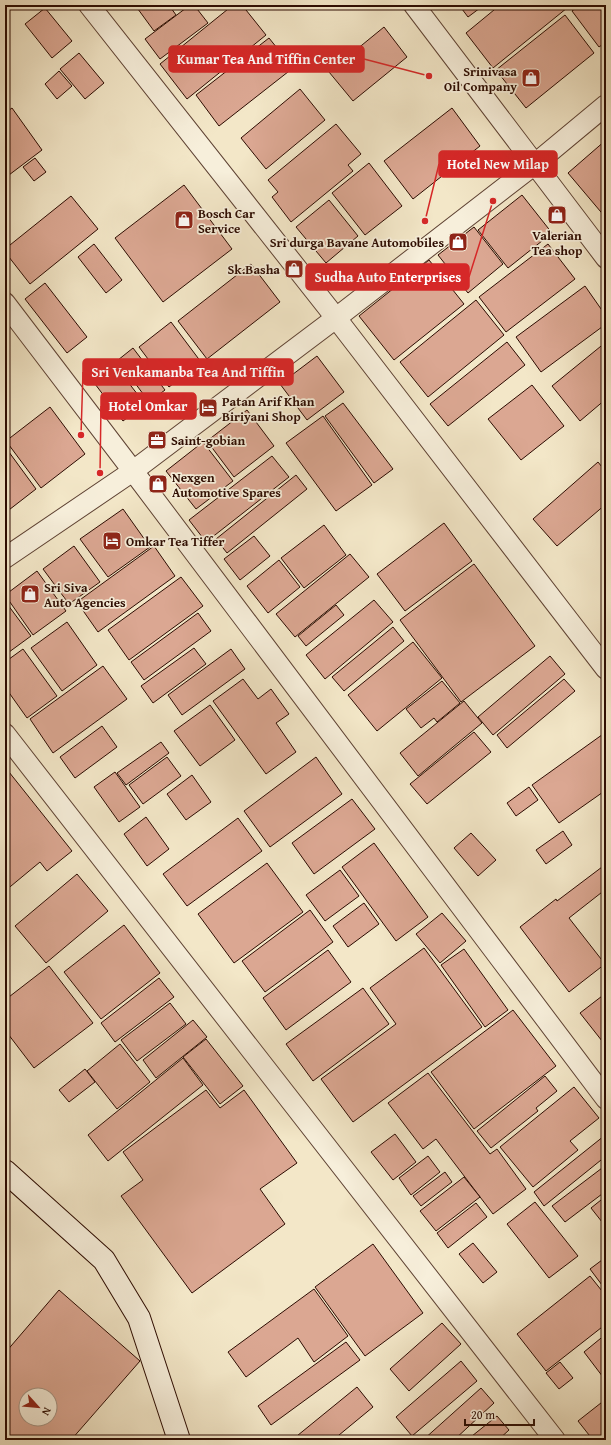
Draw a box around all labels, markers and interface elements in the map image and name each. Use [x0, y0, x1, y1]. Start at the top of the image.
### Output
callout: Kumar Tea And Tiffin Center [169, 46, 364, 72]
text: Kumar Tea And Tiffin Center [177, 49, 356, 69]
place label: Srinivasa Oil Company [444, 62, 517, 96]
shop icon: Srinivasa Oil Company [520, 67, 542, 89]
callout: Hotel New Milap [439, 151, 557, 177]
text: Hotel New Milap [447, 154, 549, 174]
place label: Bosch Car Service [198, 204, 255, 238]
shop icon: Valerian Tea shop [546, 204, 568, 226]
shop icon: Bosch Car Service [173, 209, 195, 231]
place label: Valerian Tea shop [532, 226, 583, 260]
shop icon: Sri durga Bavane Automobiles [447, 231, 469, 253]
place label: Sri durga Bavane Automobiles [270, 233, 444, 252]
shop icon: Sk.Basha [283, 258, 305, 280]
place label: Sk.Basha [227, 260, 280, 279]
callout: Sudha Auto Enterprises [306, 264, 469, 290]
text: Sudha Auto Enterprises [315, 267, 461, 287]
callout: Sri Venkamanba Tea And Tiffin [83, 359, 293, 385]
text: Sri Venkamanba Tea And Tiffin [91, 362, 286, 382]
place label: Patan Arif Khan Biriyani Shop [222, 392, 315, 426]
callout: Hotel Omkar [101, 393, 196, 419]
text: Hotel Omkar [108, 396, 188, 416]
hotel icon: Patan Arif Khan Biriyani Shop [197, 397, 219, 419]
office icon: Saint-gobian [146, 429, 168, 451]
place label: Saint-gobian [171, 431, 245, 450]
place label: Nexgen Automotive Spares [172, 468, 281, 502]
shop icon: Nexgen Automotive Spares [147, 473, 169, 495]
hotel icon: Omkar Tea Tiffer [101, 530, 123, 552]
place label: Omkar Tea Tiffer [126, 532, 224, 551]
place label: Sri Siva Auto Agencies [44, 578, 126, 612]
shop icon: Sri Siva Auto Agencies [19, 583, 41, 605]
north arrow [18, 1387, 58, 1427]
scale bar [465, 1401, 534, 1427]
text: N [38, 1405, 56, 1419]
text: 20 m [471, 1406, 495, 1423]

